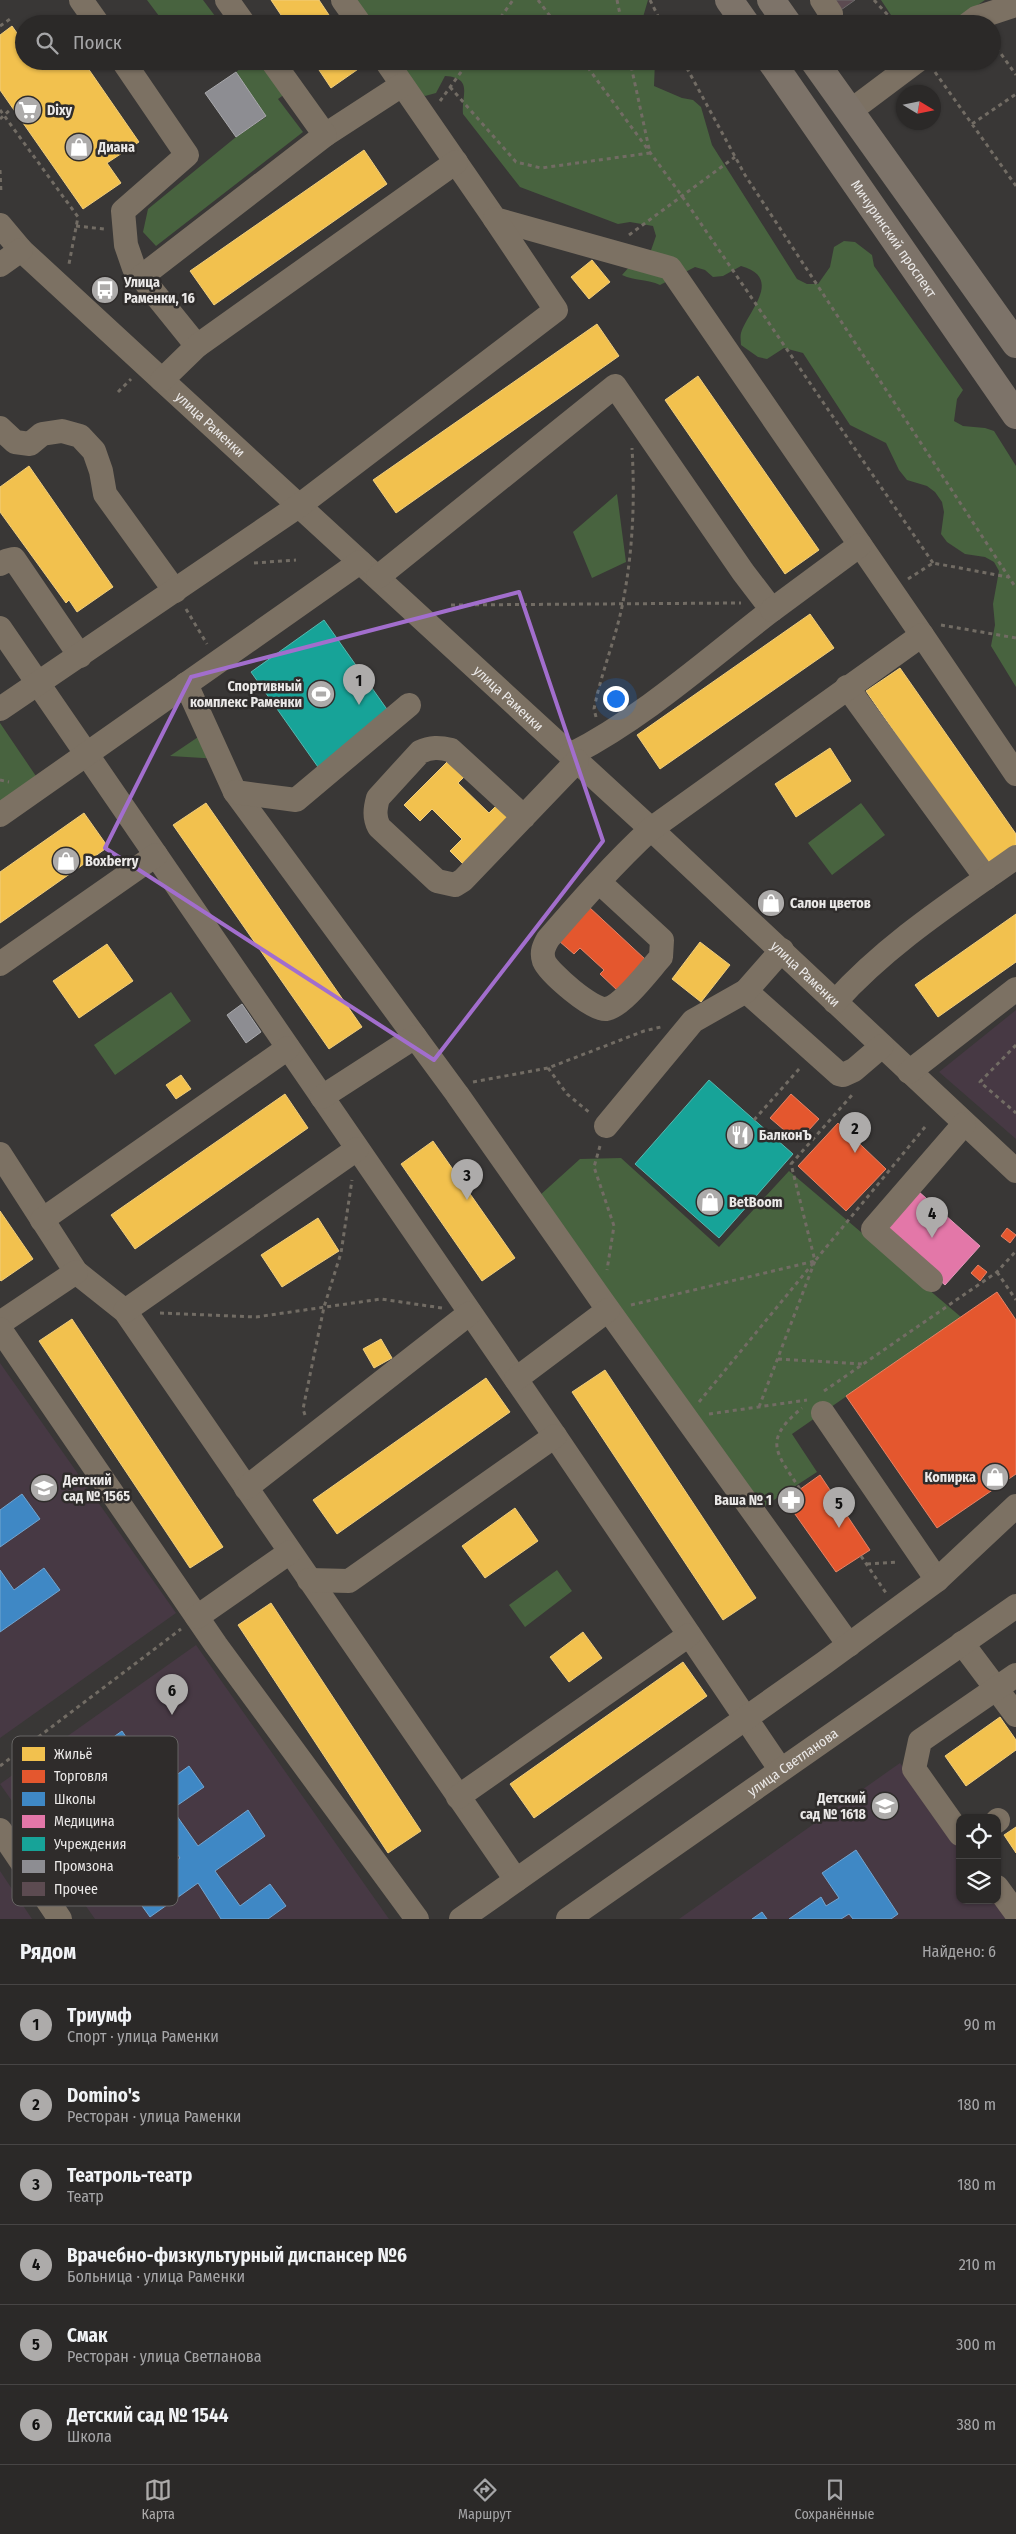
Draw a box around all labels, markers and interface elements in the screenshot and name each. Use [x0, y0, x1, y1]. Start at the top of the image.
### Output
search box [15, 15, 1001, 70]
icon: search [33, 29, 61, 57]
text: Поиск [73, 31, 122, 54]
north arrow [896, 85, 941, 130]
supermarket icon: Dixy [13, 95, 43, 125]
place label: Dixy [47, 102, 73, 119]
shop icon: Диана [64, 132, 94, 162]
place label: Диана [97, 139, 135, 156]
street label: Мичуринский проспект [847, 177, 940, 301]
place label: Улица Раменки, 16 [123, 274, 195, 307]
bus stop icon: Улица Раменки, 16 [90, 275, 120, 305]
street label: улица Раменки [171, 388, 248, 461]
street label: улица Раменки [470, 662, 547, 735]
pin: 1 [343, 664, 375, 705]
place label: Спортивный комплекс Раменки [190, 678, 302, 711]
sports icon: Спортивный комплекс Раменки [306, 679, 336, 709]
your location [603, 686, 629, 712]
shop icon: Boxberry [51, 846, 81, 876]
place label: Boxberry [85, 853, 139, 870]
shop icon: Салон цветов [756, 888, 786, 918]
place label: Салон цветов [790, 895, 871, 912]
street label: улица Раменки [767, 938, 843, 1011]
pin: 2 [839, 1112, 871, 1153]
restaurant icon: БалконЪ [725, 1120, 755, 1150]
place label: БалконЪ [759, 1127, 812, 1144]
pin: 3 [451, 1159, 483, 1200]
shop icon: BetBoom [695, 1187, 725, 1217]
place label: BetBoom [729, 1194, 783, 1211]
pin: 4 [916, 1197, 948, 1238]
shop icon: Копирка [980, 1462, 1010, 1492]
place label: Копирка [925, 1469, 976, 1486]
place label: Детский сад № 1565 [62, 1472, 130, 1505]
school or university icon: Детский сад № 1565 [29, 1473, 59, 1503]
pharmacy icon: Ваша № 1 [776, 1485, 806, 1515]
pin: 5 [823, 1487, 855, 1528]
place label: Ваша № 1 [714, 1492, 772, 1509]
pin: 6 [156, 1674, 188, 1715]
street label: улица Светланова [744, 1725, 842, 1800]
legend [12, 1736, 178, 1906]
text: Жильё [54, 1746, 93, 1763]
text: Торговля [54, 1768, 108, 1785]
place label: Детский сад № 1618 [800, 1790, 867, 1823]
text: Школы [54, 1791, 96, 1808]
school or university icon: Детский сад № 1618 [870, 1791, 900, 1821]
text: Медицина [54, 1813, 115, 1830]
map controls [956, 1814, 1001, 1904]
button: locate [956, 1814, 1001, 1859]
text: Учреждения [53, 1836, 126, 1853]
text: Промзона [54, 1858, 114, 1875]
button: layers [956, 1859, 1001, 1904]
text: Прочее [54, 1881, 98, 1898]
text: Рядом [20, 1939, 76, 1965]
text: Найдено: 6 [922, 1942, 996, 1961]
text: Триумф [67, 2004, 132, 2027]
text: 1 [33, 2015, 39, 2034]
text: 90 m [964, 2015, 996, 2034]
text: Спорт · улица Раменки [67, 2027, 219, 2046]
text: Domino's [67, 2084, 140, 2107]
text: 2 [32, 2095, 40, 2114]
text: 180 m [957, 2095, 996, 2114]
text: Ресторан · улица Раменки [67, 2107, 241, 2126]
text: Театроль-театр [67, 2164, 192, 2187]
text: 3 [32, 2175, 40, 2194]
text: 180 m [957, 2175, 996, 2194]
text: Театр [67, 2187, 104, 2206]
text: Врачебно-физкультурный диспансер №6 [67, 2244, 407, 2267]
text: 4 [32, 2255, 40, 2274]
text: 210 m [959, 2255, 996, 2274]
text: Больница · улица Раменки [67, 2267, 245, 2286]
text: Смак [67, 2324, 108, 2347]
text: 5 [32, 2335, 40, 2354]
text: 300 m [956, 2335, 996, 2354]
text: Ресторан · улица Светланова [67, 2347, 262, 2366]
text: Детский сад № 1544 [67, 2404, 228, 2427]
text: 6 [32, 2415, 40, 2434]
text: 380 m [956, 2415, 996, 2434]
text: Школа [67, 2427, 112, 2446]
tab: Карта [142, 2476, 175, 2523]
tab: Маршрут [458, 2476, 512, 2523]
tab: Сохранённые [795, 2476, 874, 2523]

